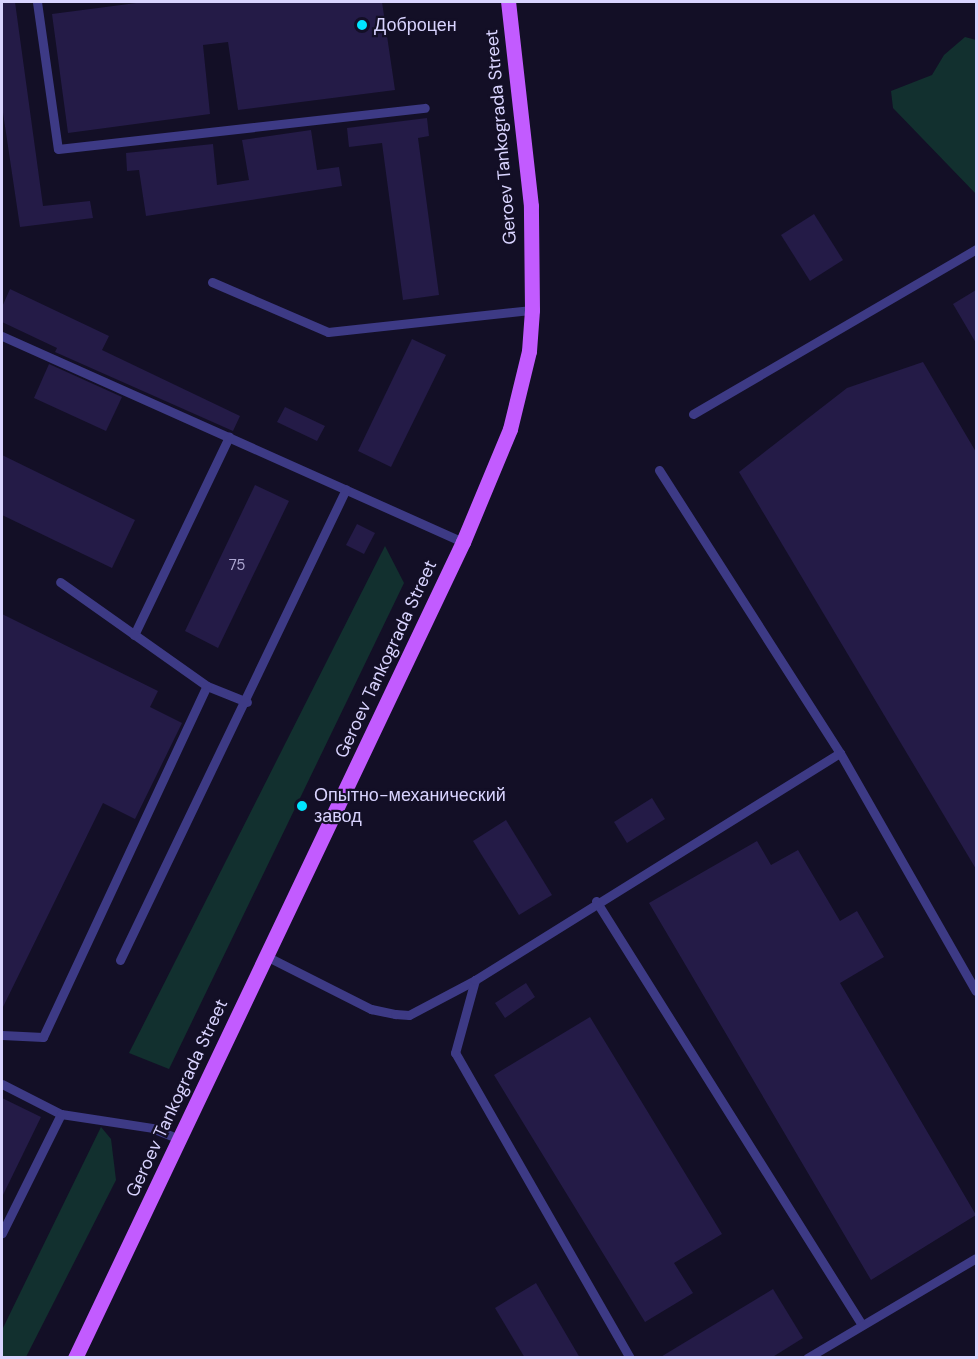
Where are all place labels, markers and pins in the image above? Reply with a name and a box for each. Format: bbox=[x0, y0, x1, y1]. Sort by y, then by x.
place label: Доброцен bbox=[374, 14, 457, 36]
marker: Доброцен bbox=[355, 18, 369, 32]
place label: Опытно-механический завод bbox=[314, 785, 506, 828]
marker: Опытно-механический завод bbox=[295, 799, 309, 813]

